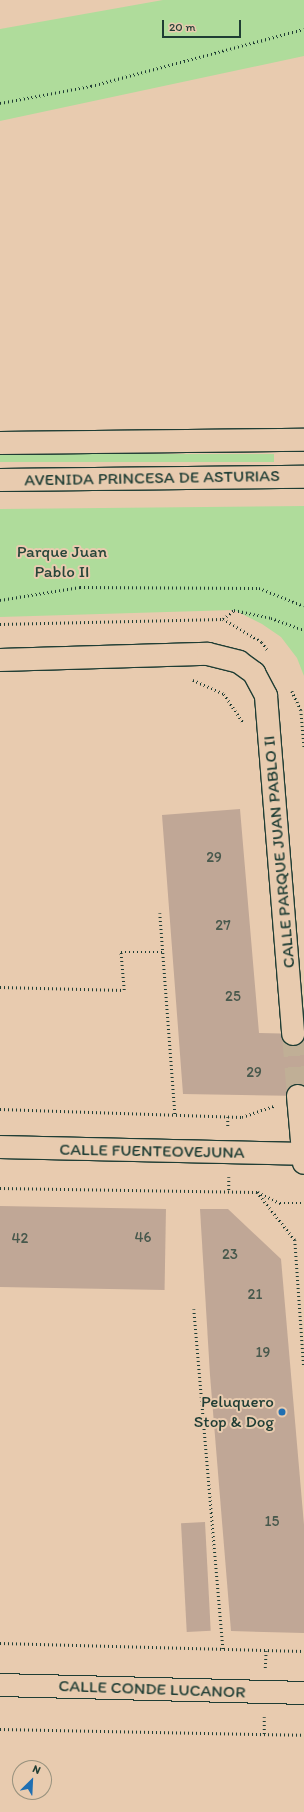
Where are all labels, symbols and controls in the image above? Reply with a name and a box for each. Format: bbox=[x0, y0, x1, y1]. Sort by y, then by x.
scale bar bbox=[164, 12, 243, 38]
text: 20 m bbox=[169, 20, 196, 34]
street label: AVENIDA PRINCESA DE ASTURIAS bbox=[22, 466, 282, 490]
park label: Parque Juan Pablo II bbox=[17, 542, 107, 582]
street label: CALLE PARQUE JUAN PABLO II bbox=[259, 736, 299, 968]
house number: 29 bbox=[206, 849, 222, 867]
house number: 27 bbox=[215, 917, 231, 935]
house number: 25 bbox=[225, 988, 241, 1006]
house number: 29 bbox=[246, 1064, 262, 1082]
street label: CALLE FUENTEOVEJUNA bbox=[59, 1139, 245, 1163]
house number: 46 bbox=[135, 1229, 151, 1247]
house number: 42 bbox=[12, 1230, 28, 1248]
house number: 23 bbox=[222, 1246, 238, 1264]
house number: 21 bbox=[248, 1286, 262, 1304]
house number: 19 bbox=[256, 1344, 270, 1362]
place label: Peluquero Stop & Dog bbox=[194, 1392, 274, 1432]
marker: Peluquero Stop & Dog bbox=[277, 1407, 287, 1417]
house number: 15 bbox=[265, 1513, 279, 1531]
street label: CALLE CONDE LUCANOR bbox=[58, 1676, 246, 1702]
north arrow bbox=[12, 1760, 52, 1800]
text: N bbox=[31, 1762, 43, 1777]

